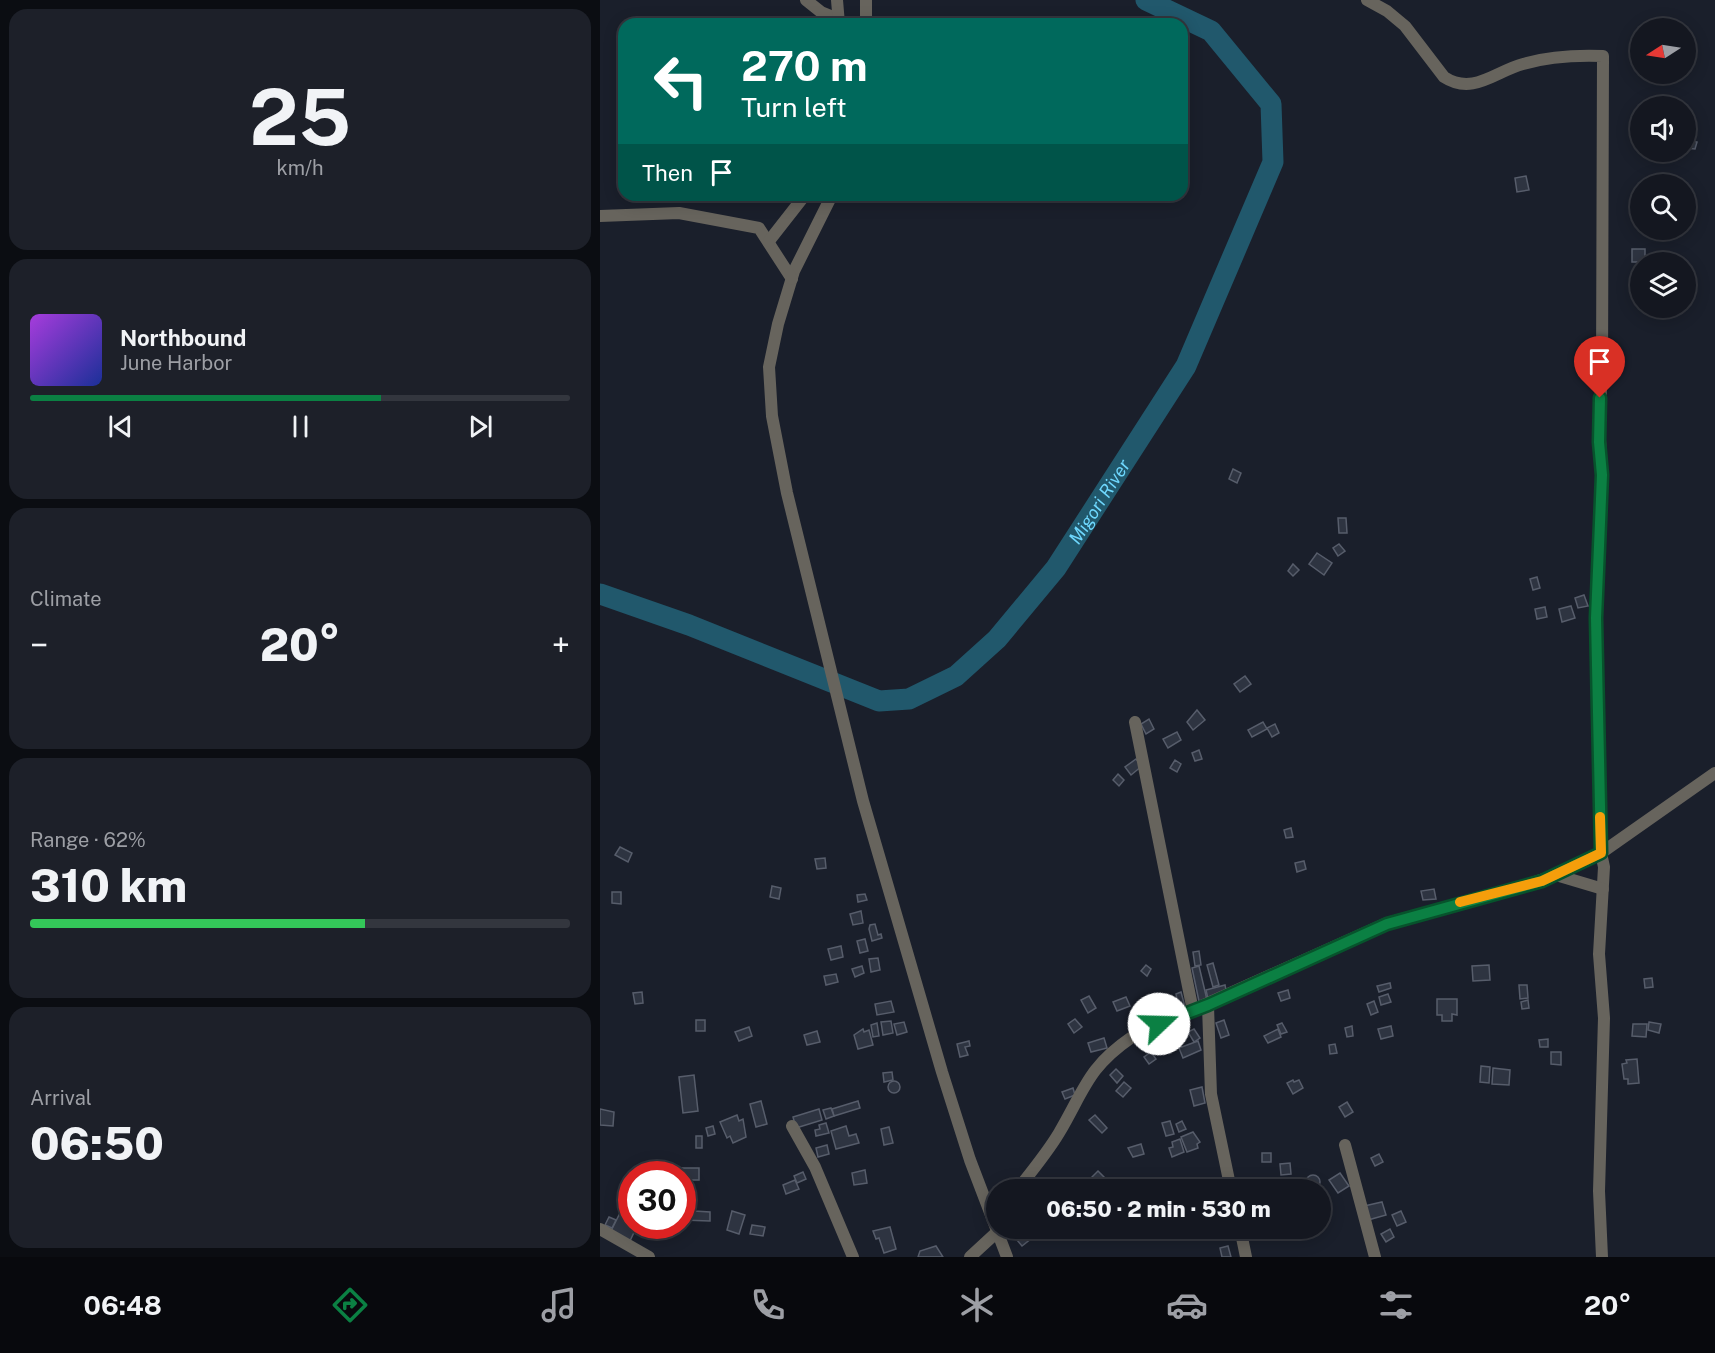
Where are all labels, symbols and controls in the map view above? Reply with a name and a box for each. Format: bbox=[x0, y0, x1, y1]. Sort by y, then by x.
north arrow bbox=[1630, 18, 1696, 84]
map controls bbox=[1630, 18, 1696, 318]
text: 270 m bbox=[741, 41, 868, 90]
icon: left bbox=[642, 42, 720, 120]
text: 25 bbox=[249, 71, 351, 163]
text: Turn left bbox=[741, 91, 847, 123]
button: sound bbox=[1630, 96, 1696, 162]
text: km/h bbox=[276, 156, 324, 180]
icon: arrive bbox=[705, 156, 738, 189]
text: Then bbox=[642, 160, 693, 186]
button: search bbox=[1630, 174, 1696, 240]
button: layers bbox=[1630, 252, 1696, 318]
text: Northbound bbox=[120, 325, 246, 351]
pin bbox=[1574, 336, 1625, 398]
icon: arrive bbox=[1583, 345, 1616, 378]
text: June Harbor bbox=[120, 351, 232, 375]
icon: previous bbox=[104, 410, 137, 443]
icon: pause bbox=[284, 410, 317, 443]
icon: next bbox=[464, 410, 497, 443]
water label: Migori River bbox=[1064, 455, 1134, 548]
text: Climate bbox=[30, 587, 102, 611]
text: 20° bbox=[260, 618, 340, 671]
text: − bbox=[30, 626, 48, 664]
text: + bbox=[552, 626, 570, 664]
text: Range · 62% bbox=[30, 828, 146, 852]
text: 310 km bbox=[30, 859, 187, 912]
position arrow bbox=[1127, 992, 1191, 1056]
text: Arrival bbox=[30, 1086, 92, 1110]
text: 06:50 bbox=[30, 1117, 164, 1170]
speed limit sign: 30 bbox=[618, 1161, 696, 1239]
text: 06:50 · 2 min · 530 m bbox=[1046, 1196, 1271, 1222]
icon: directions bbox=[329, 1284, 371, 1326]
icon: music bbox=[538, 1284, 580, 1326]
icon: phone bbox=[747, 1284, 789, 1326]
icon: climate bbox=[956, 1284, 998, 1326]
icon: car bbox=[1166, 1284, 1208, 1326]
icon: filters bbox=[1375, 1284, 1417, 1326]
text: 06:48 bbox=[84, 1289, 162, 1321]
text: 20° bbox=[1584, 1289, 1631, 1321]

